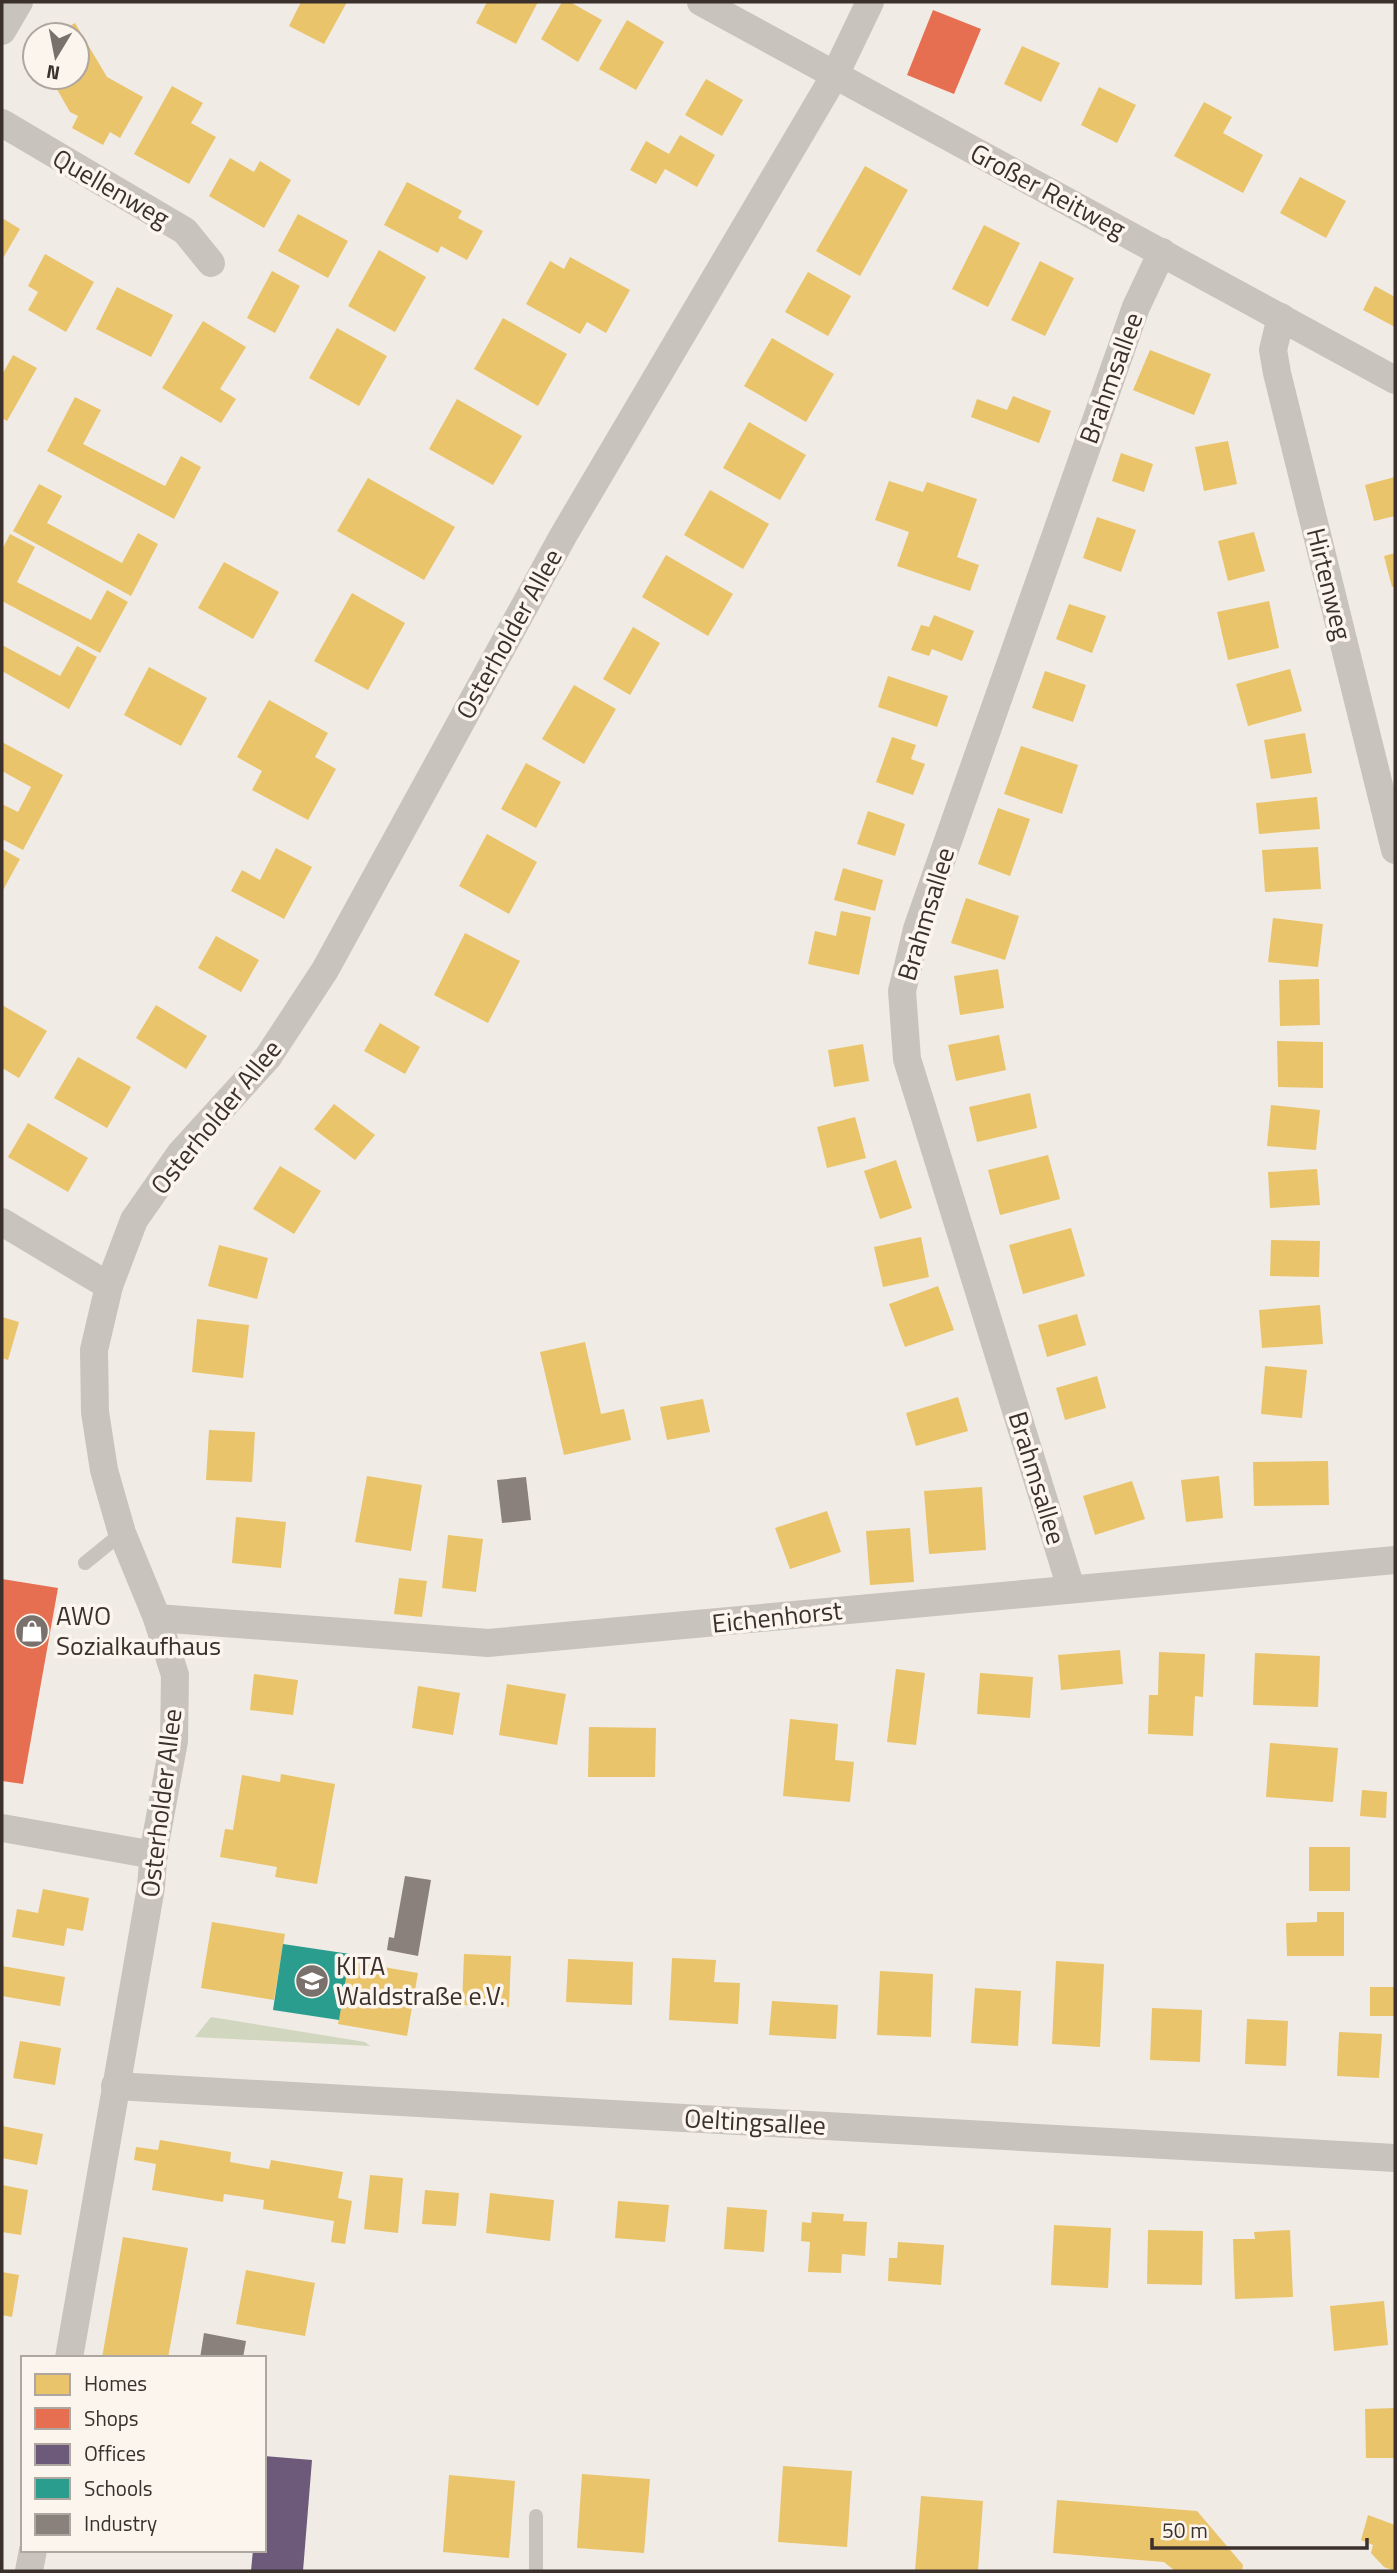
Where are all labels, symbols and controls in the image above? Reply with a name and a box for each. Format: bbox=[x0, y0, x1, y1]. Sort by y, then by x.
north arrow bbox=[21, 21, 91, 91]
text: N bbox=[44, 58, 62, 89]
street label: Großer Reitweg bbox=[964, 133, 1133, 248]
street label: Quellenweg bbox=[46, 138, 177, 237]
street label: Brahmsallee bbox=[1069, 307, 1152, 449]
street label: Hirtenweg bbox=[1297, 524, 1362, 644]
street label: Osterholder Allee bbox=[446, 541, 572, 726]
street label: Brahmsallee bbox=[887, 843, 964, 985]
street label: Osterholder Allee bbox=[141, 1031, 290, 1203]
street label: Brahmsallee bbox=[999, 1407, 1076, 1549]
street label: Eichenhorst bbox=[710, 1590, 844, 1643]
place label: AWO Sozialkaufhaus bbox=[56, 1596, 221, 1665]
shop icon: AWO Sozialkaufhaus bbox=[13, 1612, 51, 1650]
street label: Osterholder Allee bbox=[130, 1706, 191, 1899]
place label: KITA Waldstraße e.V. bbox=[336, 1946, 505, 2015]
school or university icon: KITA Waldstraße e.V. bbox=[293, 1962, 331, 2000]
street label: Oeltingsallee bbox=[683, 2098, 827, 2145]
legend bbox=[21, 2356, 266, 2552]
text: Homes bbox=[84, 2367, 147, 2399]
text: Shops bbox=[84, 2402, 139, 2434]
text: Offices bbox=[84, 2437, 146, 2469]
text: Schools bbox=[84, 2472, 153, 2504]
scale bar bbox=[1152, 2506, 1367, 2550]
text: Industry bbox=[84, 2507, 157, 2539]
text: 50 m bbox=[1162, 2514, 1208, 2546]

